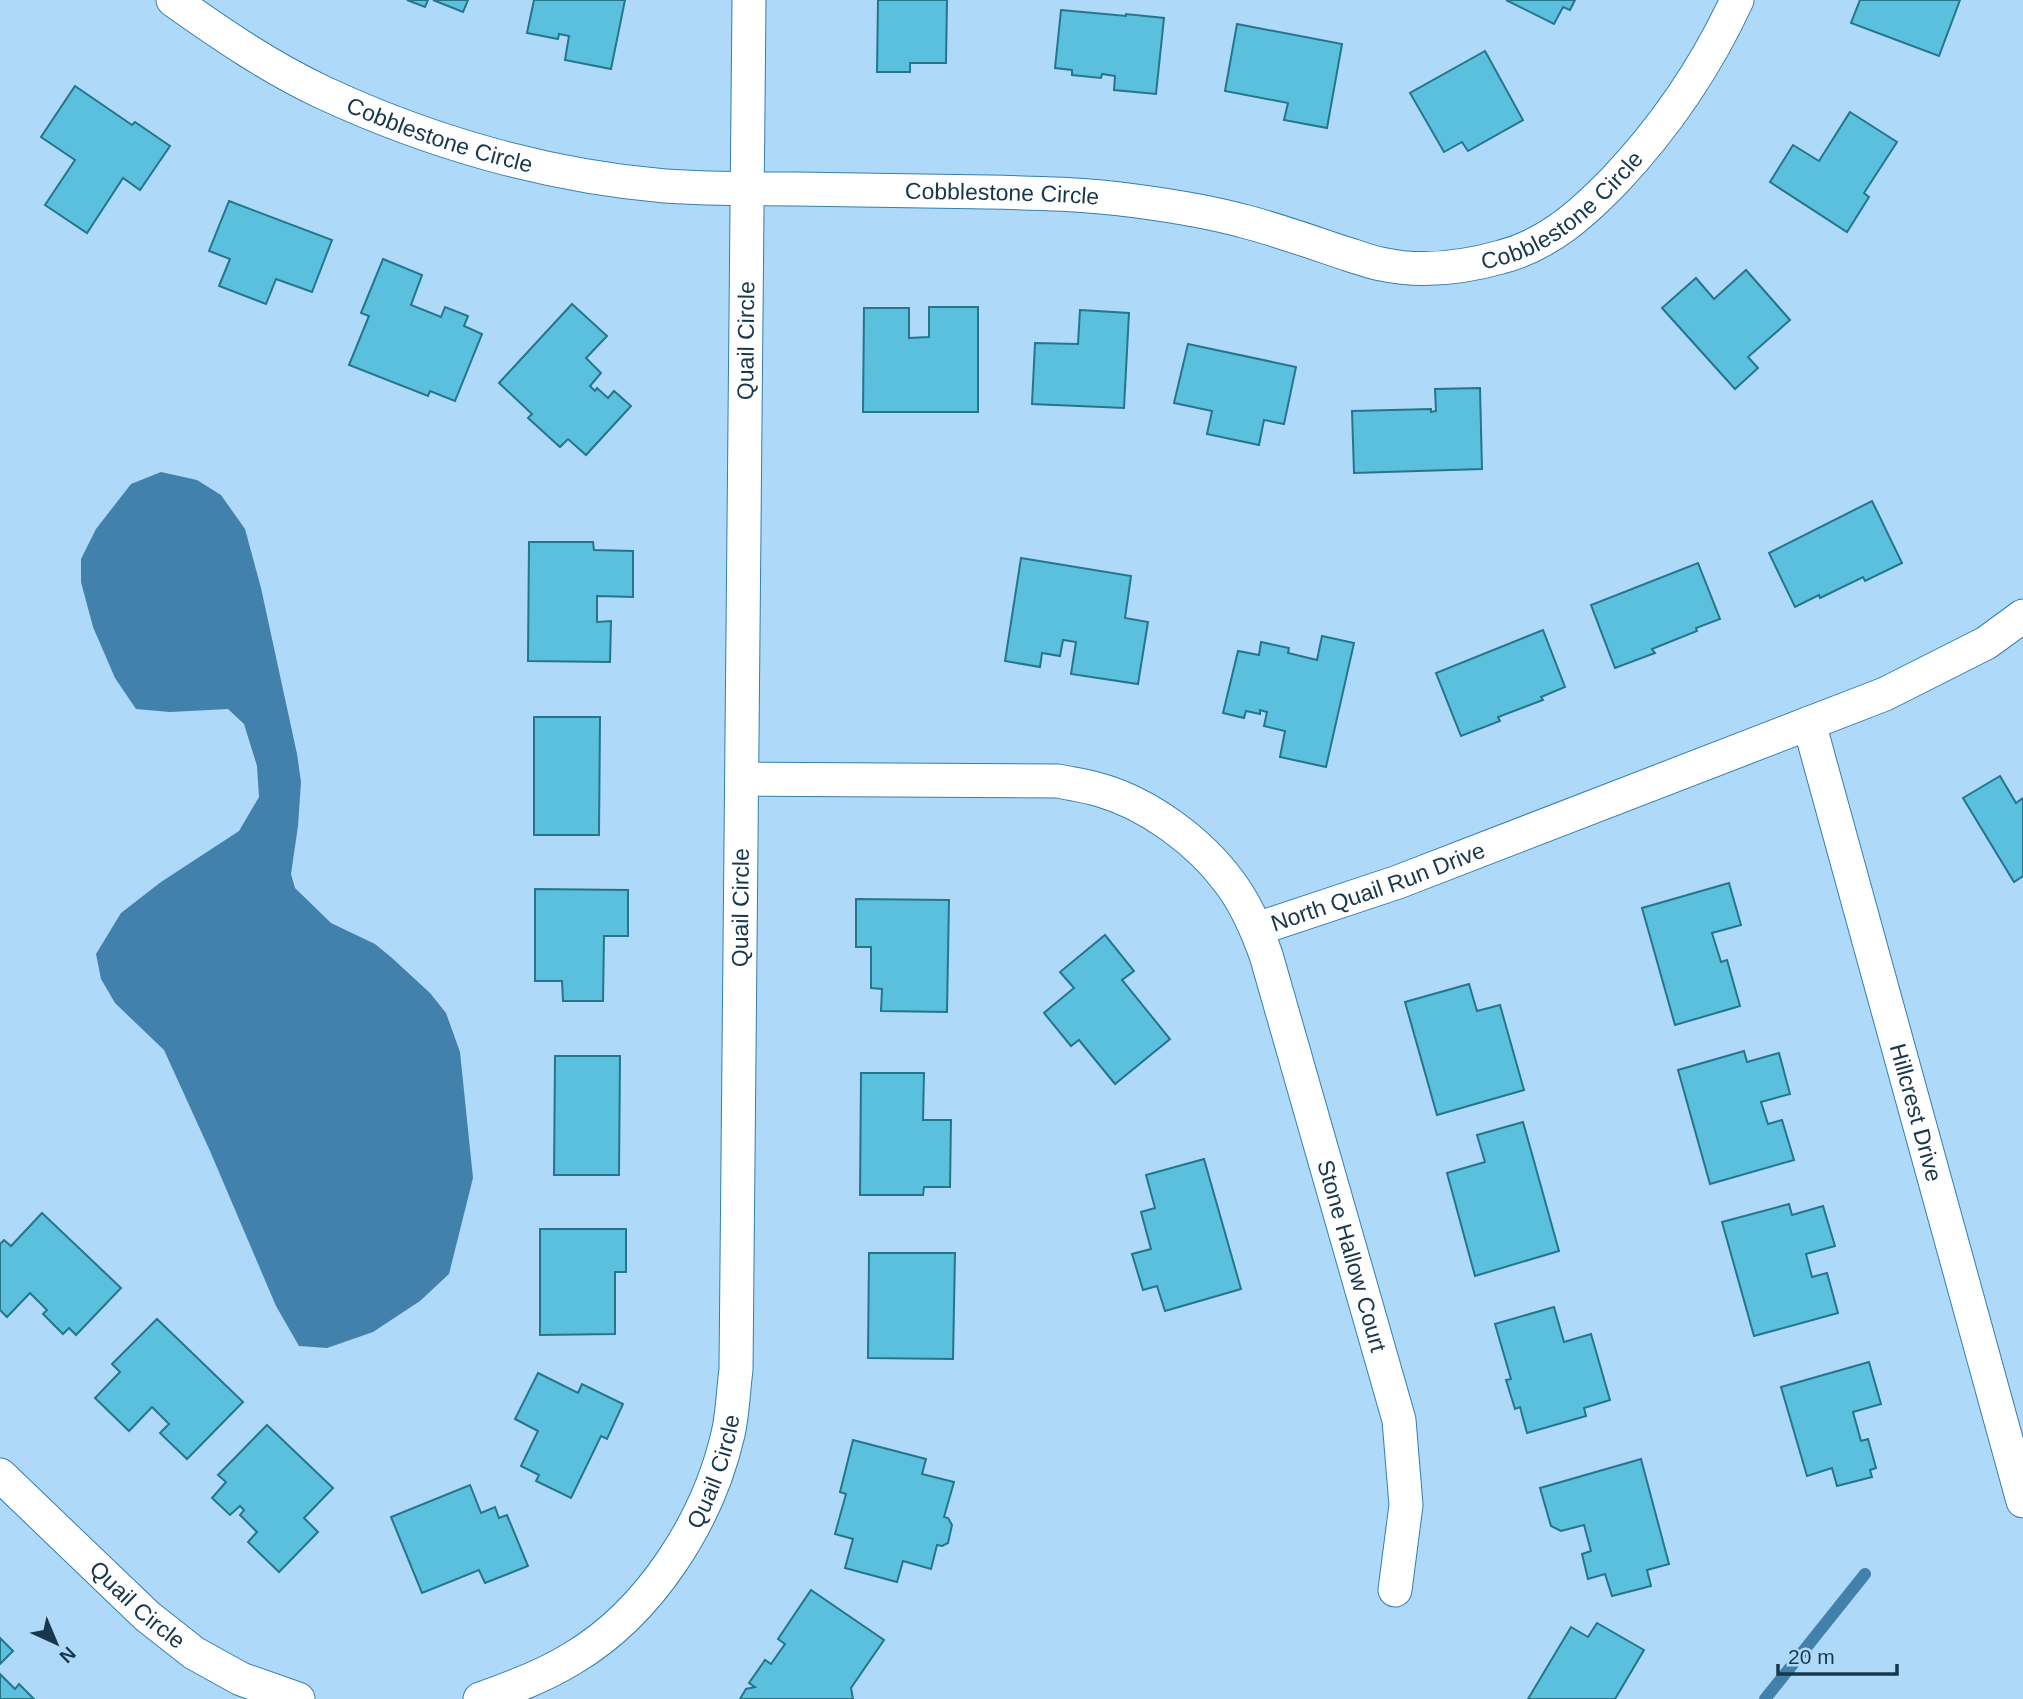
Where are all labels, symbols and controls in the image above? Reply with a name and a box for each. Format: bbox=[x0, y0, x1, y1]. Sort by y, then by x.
street label: Cobblestone Circle bbox=[343, 92, 535, 178]
street label: Cobblestone Circle bbox=[1478, 146, 1648, 275]
street label: Cobblestone Circle bbox=[905, 178, 1100, 210]
street label: Quail Circle bbox=[732, 281, 759, 400]
street label: North Quail Run Drive bbox=[1268, 837, 1488, 936]
street label: Quail Circle bbox=[727, 848, 754, 967]
street label: Hillcrest Drive bbox=[1885, 1041, 1948, 1184]
street label: Stone Hallow Court bbox=[1312, 1157, 1392, 1355]
street label: Quail Circle bbox=[681, 1413, 744, 1533]
street label: Quail Circle bbox=[84, 1555, 190, 1654]
north arrow bbox=[21, 1608, 91, 1678]
scale bar bbox=[1778, 1632, 1897, 1676]
text: N bbox=[55, 1643, 80, 1667]
text: 20 m bbox=[1788, 1645, 1835, 1668]

